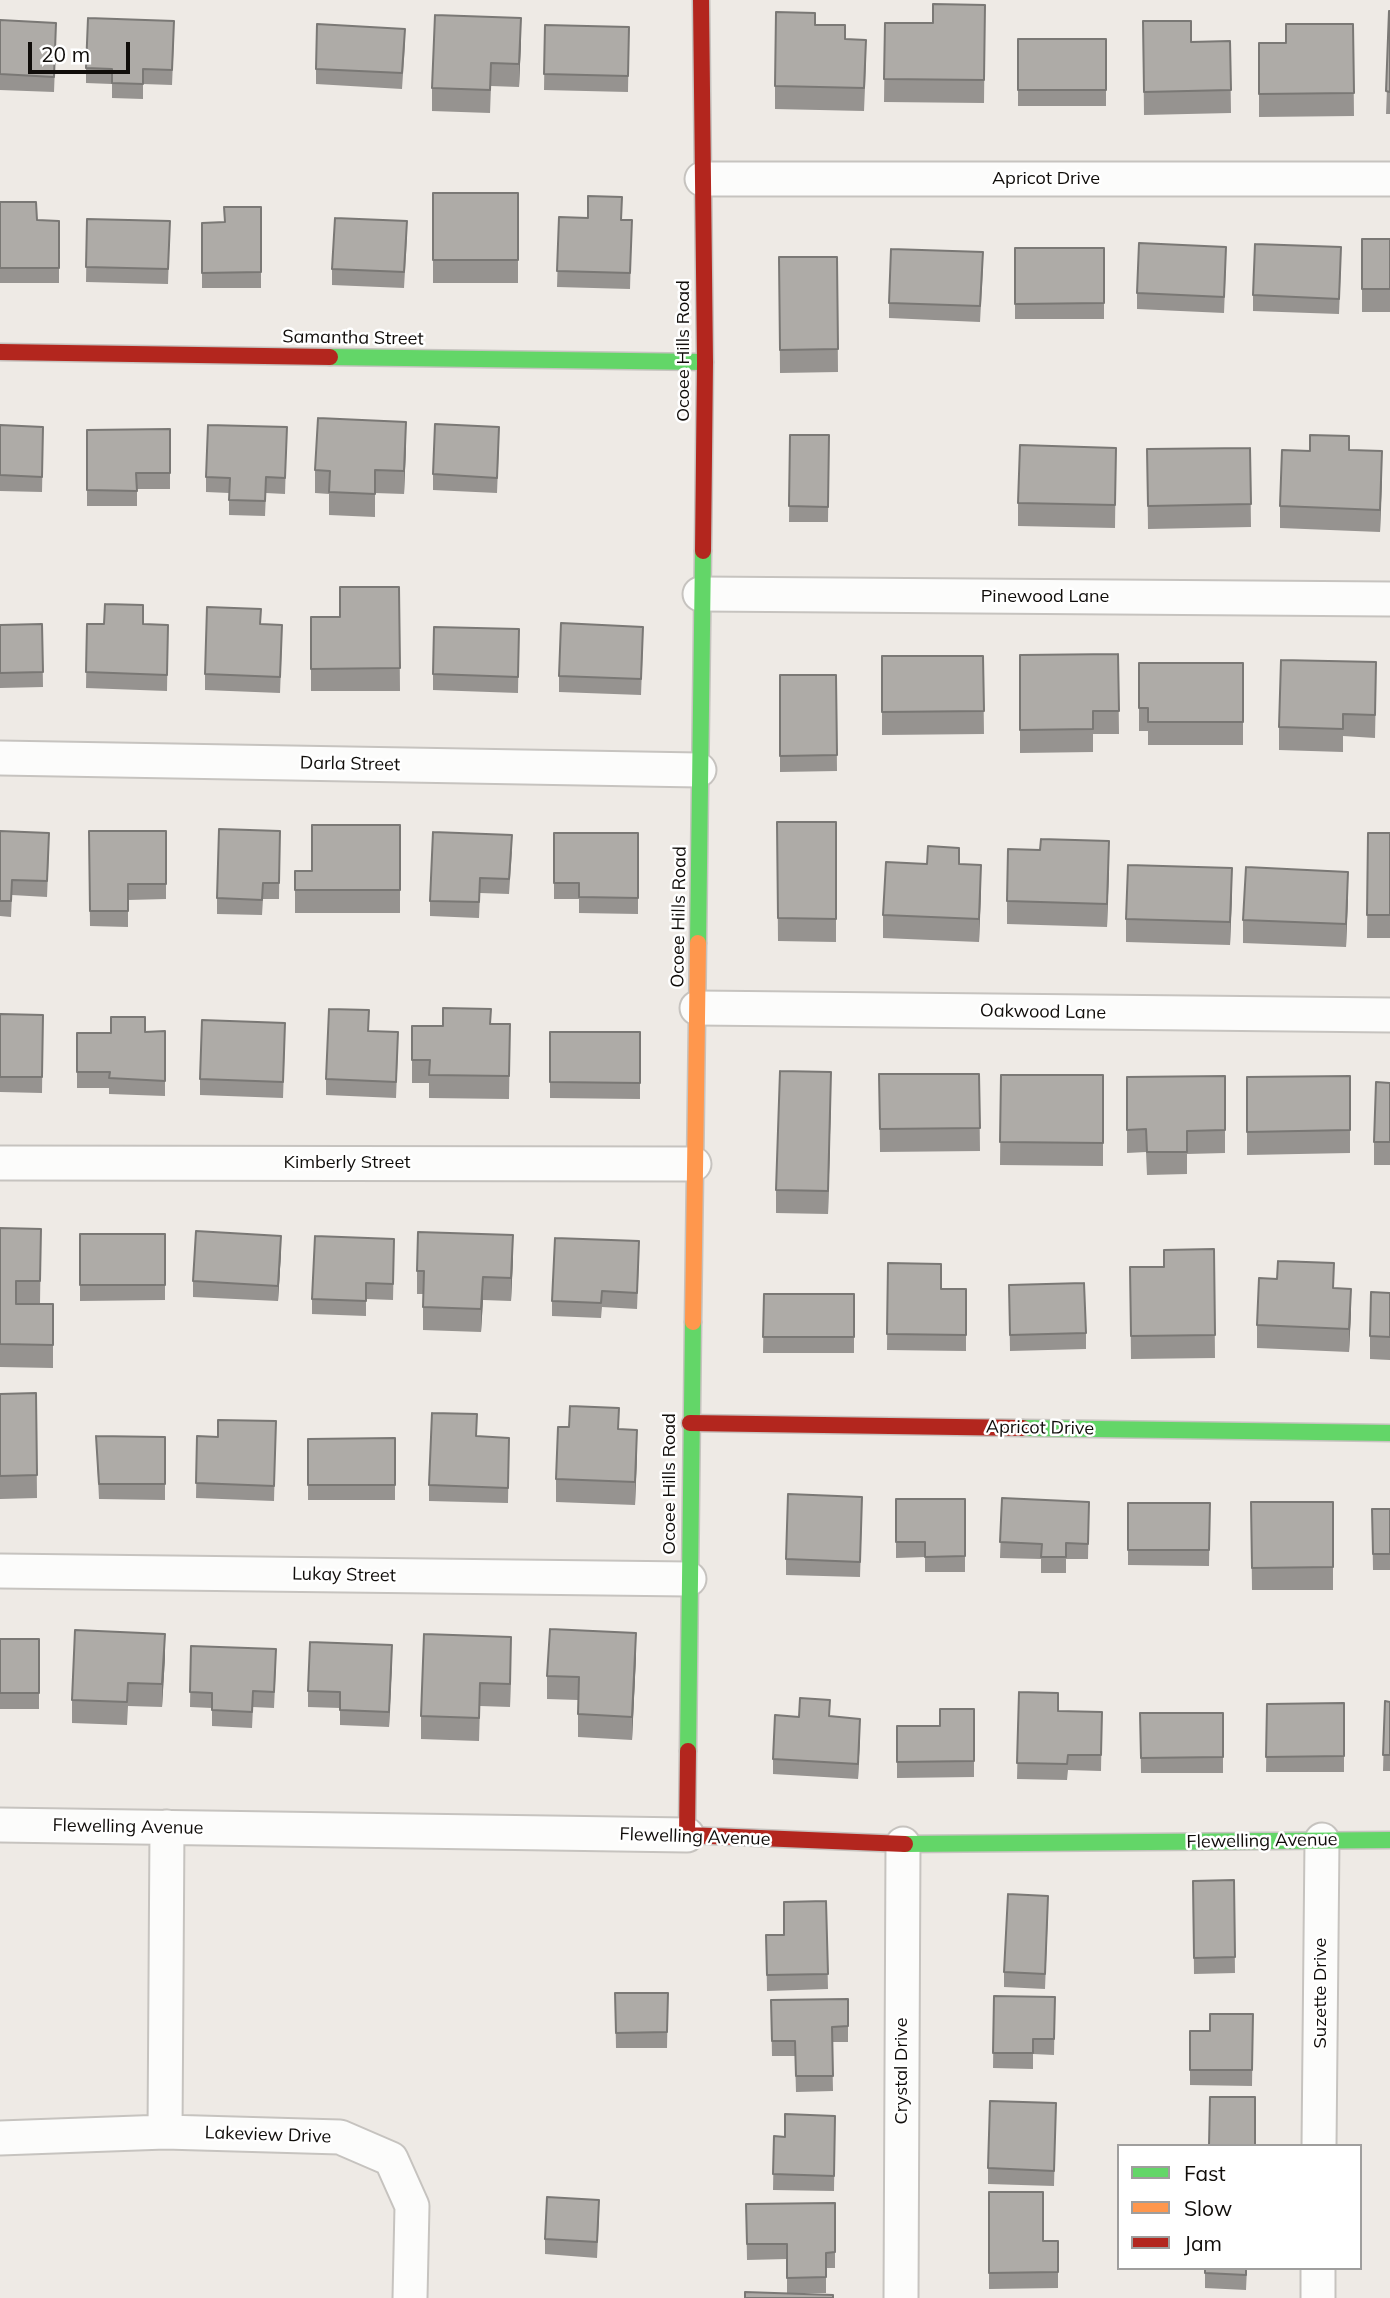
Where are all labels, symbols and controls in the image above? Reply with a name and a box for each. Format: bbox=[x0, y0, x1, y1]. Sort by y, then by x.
scale bar bbox=[32, 28, 133, 72]
text: 20 m bbox=[41, 41, 90, 67]
street label: Apricot Drive bbox=[992, 168, 1100, 190]
street label: Ocoee Hills Road bbox=[673, 280, 695, 422]
street label: Samantha Street bbox=[282, 326, 424, 350]
street label: Pinewood Lane bbox=[981, 586, 1109, 608]
street label: Darla Street bbox=[300, 752, 400, 776]
street label: Ocoee Hills Road bbox=[667, 846, 691, 988]
street label: Oakwood Lane bbox=[980, 1000, 1106, 1024]
street label: Kimberly Street bbox=[284, 1152, 410, 1174]
street label: Ocoee Hills Road bbox=[659, 1413, 681, 1555]
street label: Apricot Drive bbox=[986, 1416, 1094, 1440]
street label: Lukay Street bbox=[292, 1563, 396, 1587]
street label: Flewelling Avenue bbox=[52, 1815, 204, 1839]
street label: Flewelling Avenue bbox=[619, 1824, 771, 1850]
street label: Flewelling Avenue bbox=[1186, 1829, 1338, 1853]
street label: Suzette Drive bbox=[1310, 1938, 1332, 2048]
street label: Crystal Drive bbox=[891, 2017, 913, 2125]
street label: Lakeview Drive bbox=[204, 2122, 332, 2148]
legend bbox=[1117, 2144, 1362, 2270]
text: Fast bbox=[1184, 2160, 1226, 2186]
text: Slow bbox=[1184, 2195, 1232, 2221]
text: Jam bbox=[1184, 2230, 1222, 2256]

